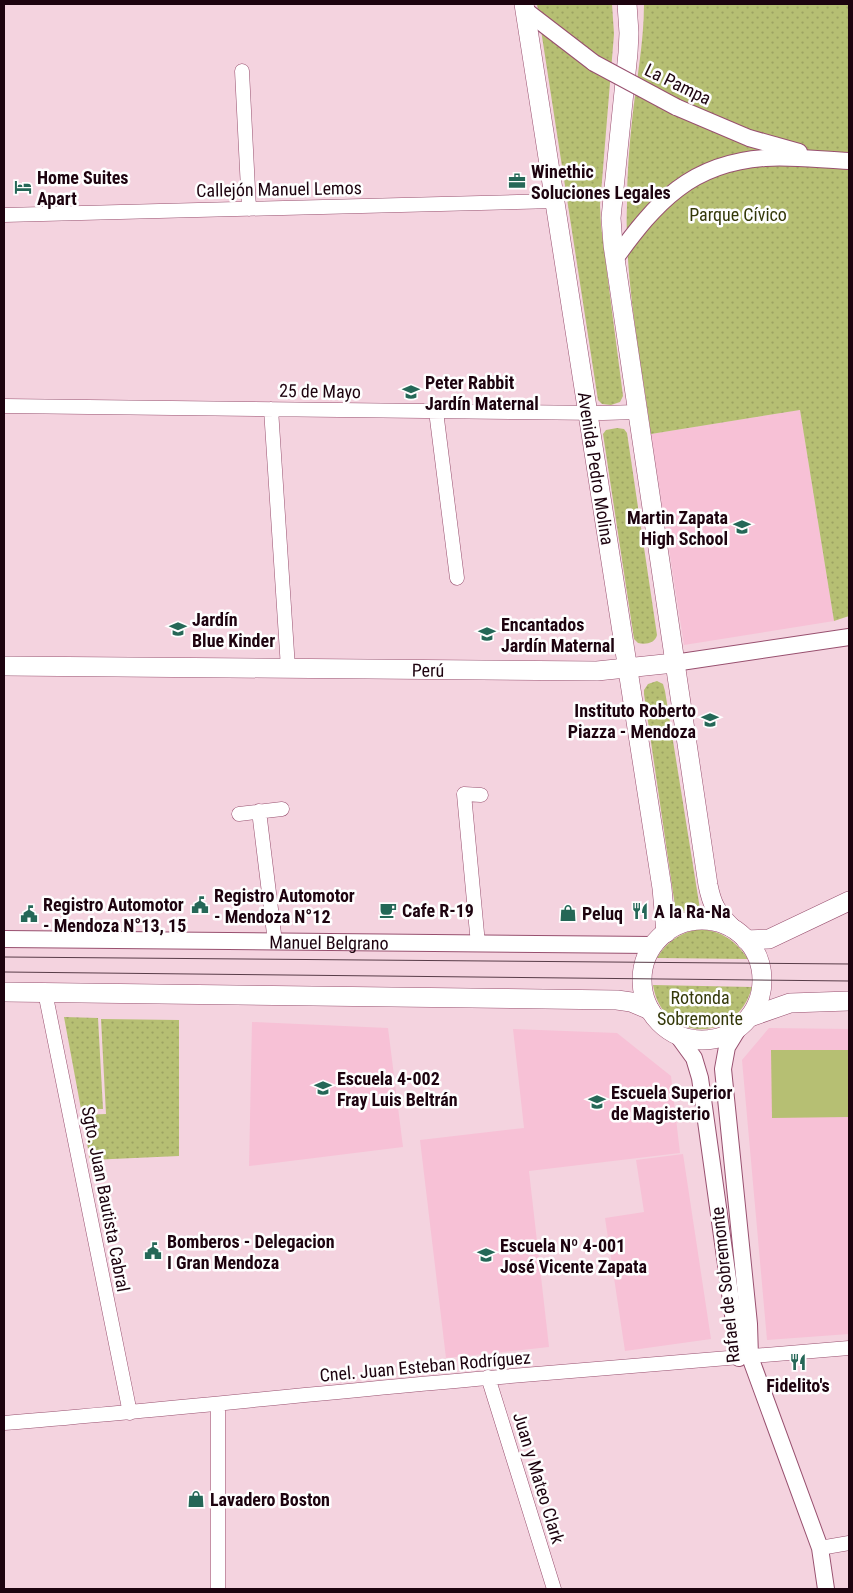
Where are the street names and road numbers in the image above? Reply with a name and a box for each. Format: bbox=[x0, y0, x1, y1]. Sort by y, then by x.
street label: La Pampa bbox=[642, 59, 714, 109]
street label: Callejón Manuel Lemos bbox=[196, 177, 362, 201]
street label: 25 de Mayo bbox=[279, 380, 361, 402]
street label: Avenida Pedro Molina bbox=[574, 390, 619, 546]
street label: Perú bbox=[412, 659, 444, 680]
street label: Manuel Belgrano bbox=[269, 931, 389, 953]
street label: Sgto. Juan Bautista Cabral bbox=[78, 1104, 134, 1294]
street label: Rafael de Sobremonte bbox=[706, 1206, 744, 1364]
street label: Cnel. Juan Esteban Rodríguez bbox=[319, 1346, 531, 1386]
street label: Juan y Mateo Clark bbox=[509, 1410, 569, 1546]

